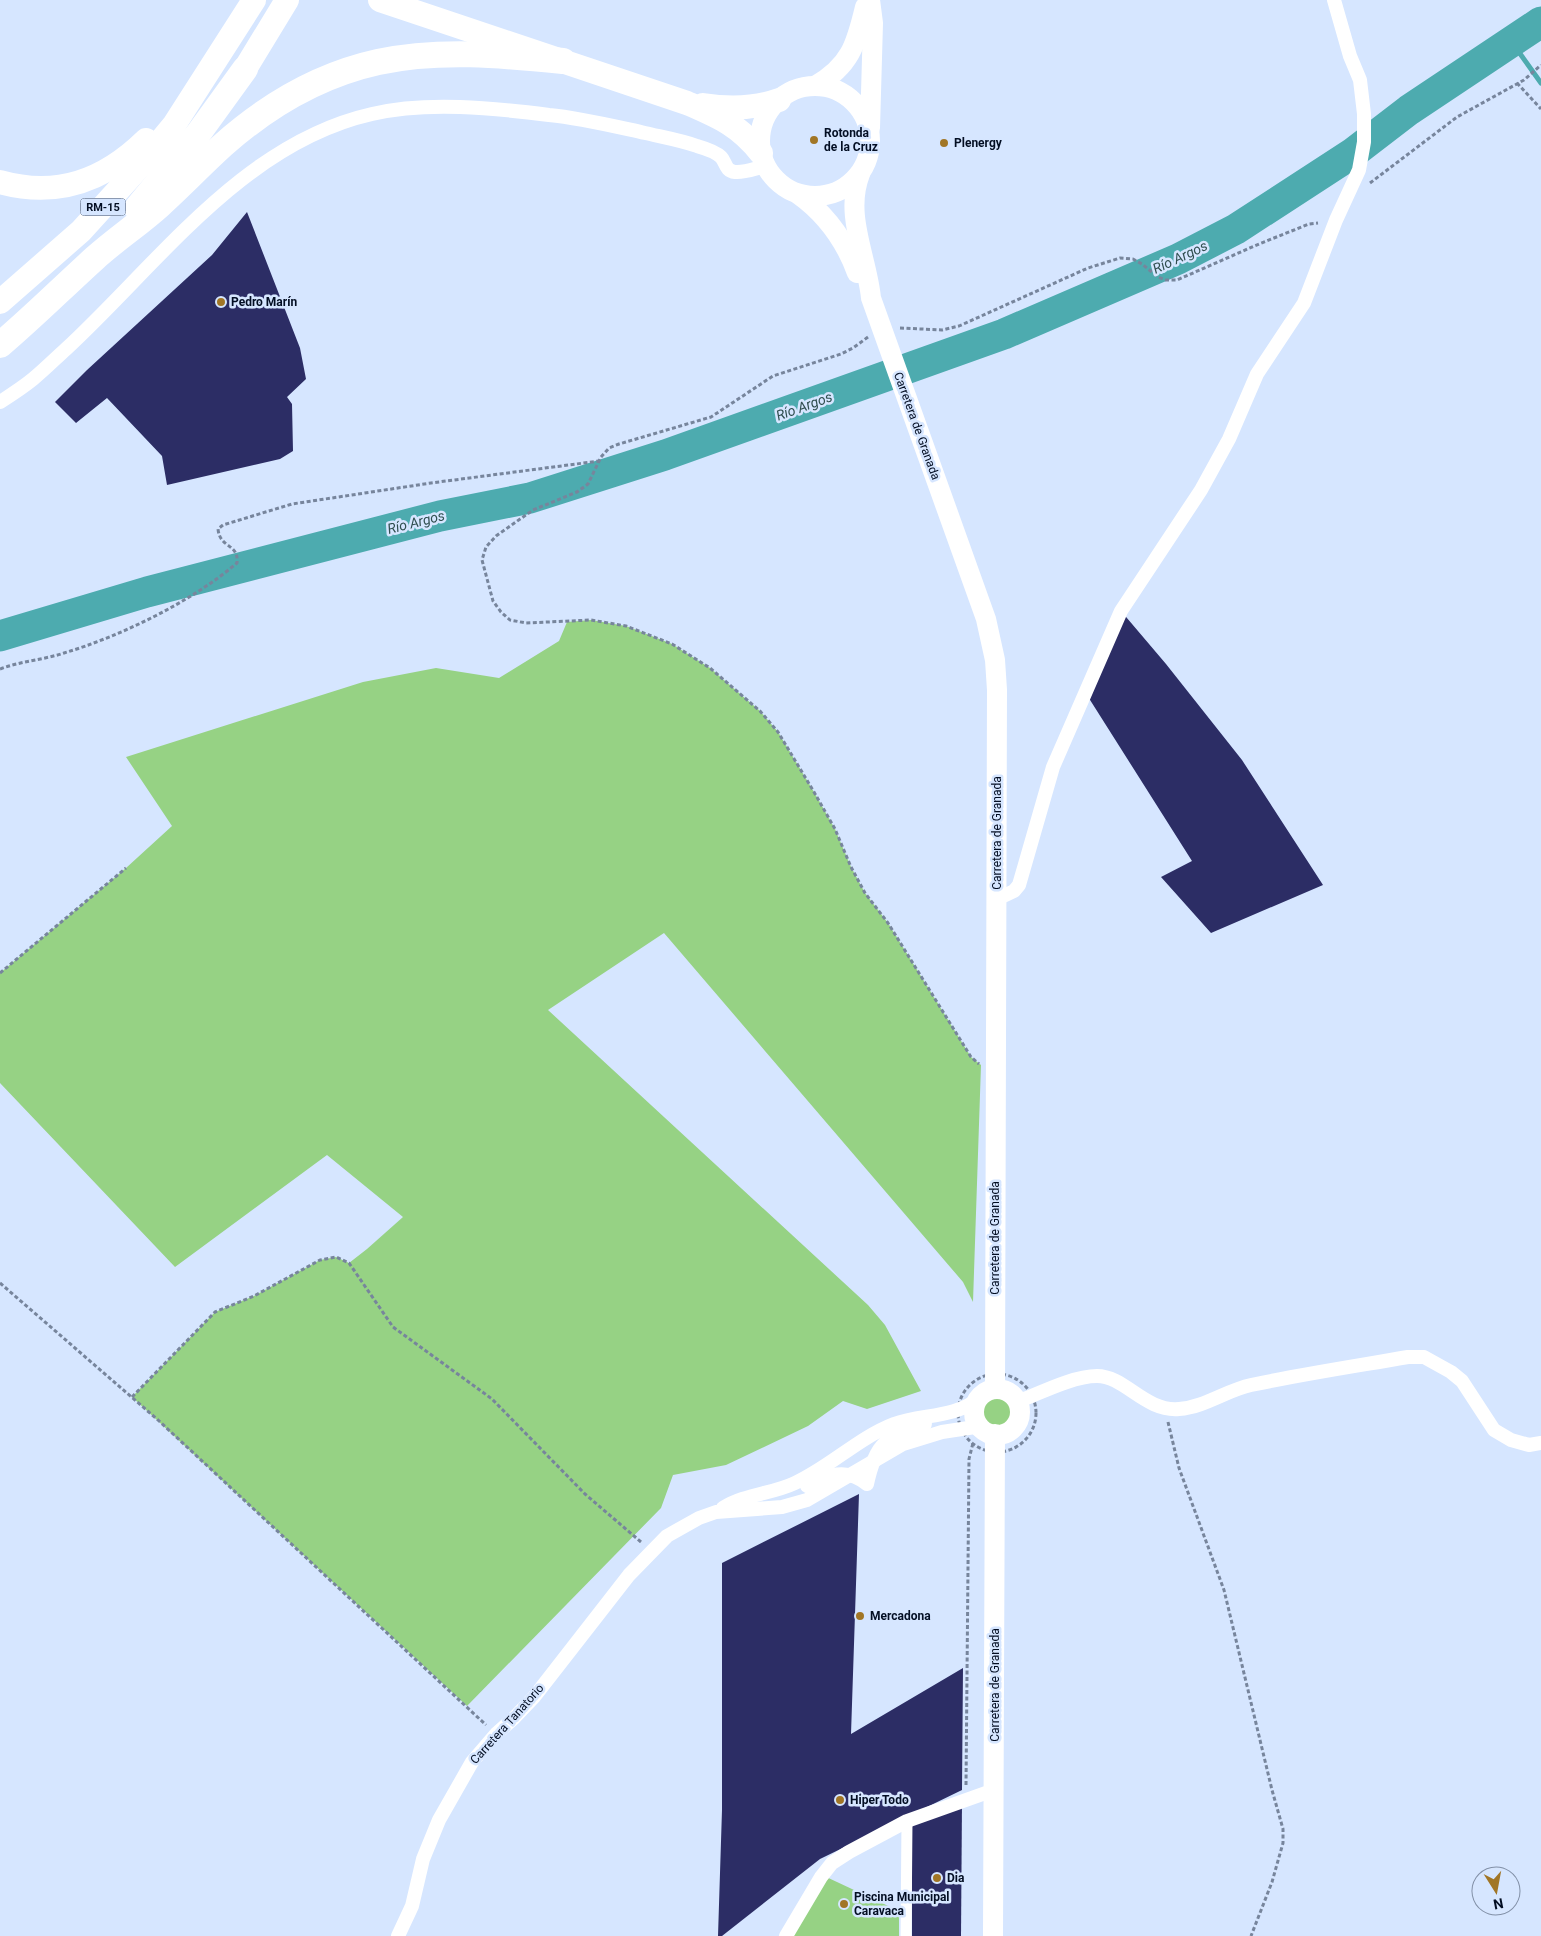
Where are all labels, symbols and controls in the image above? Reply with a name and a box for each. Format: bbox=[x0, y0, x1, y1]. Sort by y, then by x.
place label: Rotonda de la Cruz bbox=[824, 126, 878, 154]
marker: Rotonda de la Cruz bbox=[808, 134, 820, 146]
place label: Plenergy bbox=[954, 136, 1003, 150]
marker: Plenergy bbox=[938, 137, 950, 149]
road number: RM-15 bbox=[80, 198, 126, 216]
water label: Río Argos bbox=[1150, 237, 1210, 277]
place label: Pedro Marín bbox=[231, 295, 297, 309]
marker: Pedro Marín bbox=[215, 296, 227, 308]
street label: Carretera de Granada bbox=[891, 370, 943, 482]
water label: Río Argos bbox=[774, 388, 834, 424]
water label: Río Argos bbox=[386, 507, 446, 537]
street label: Carretera de Granada bbox=[990, 776, 1004, 890]
street label: Carretera de Granada bbox=[988, 1181, 1002, 1295]
place label: Mercadona bbox=[870, 1609, 931, 1623]
marker: Mercadona bbox=[854, 1610, 866, 1622]
street label: Carretera de Granada bbox=[988, 1628, 1002, 1742]
street label: Carretera Tanatorio bbox=[467, 1681, 547, 1767]
place label: Hiper Todo bbox=[850, 1793, 909, 1807]
marker: Hiper Todo bbox=[834, 1794, 846, 1806]
north arrow bbox=[1471, 1866, 1521, 1916]
place label: Dia bbox=[947, 1871, 965, 1885]
marker: Dia bbox=[931, 1872, 943, 1884]
place label: Piscina Municipal Caravaca bbox=[854, 1890, 950, 1918]
text: N bbox=[1492, 1895, 1505, 1913]
marker: Piscina Municipal Caravaca bbox=[838, 1898, 850, 1910]

